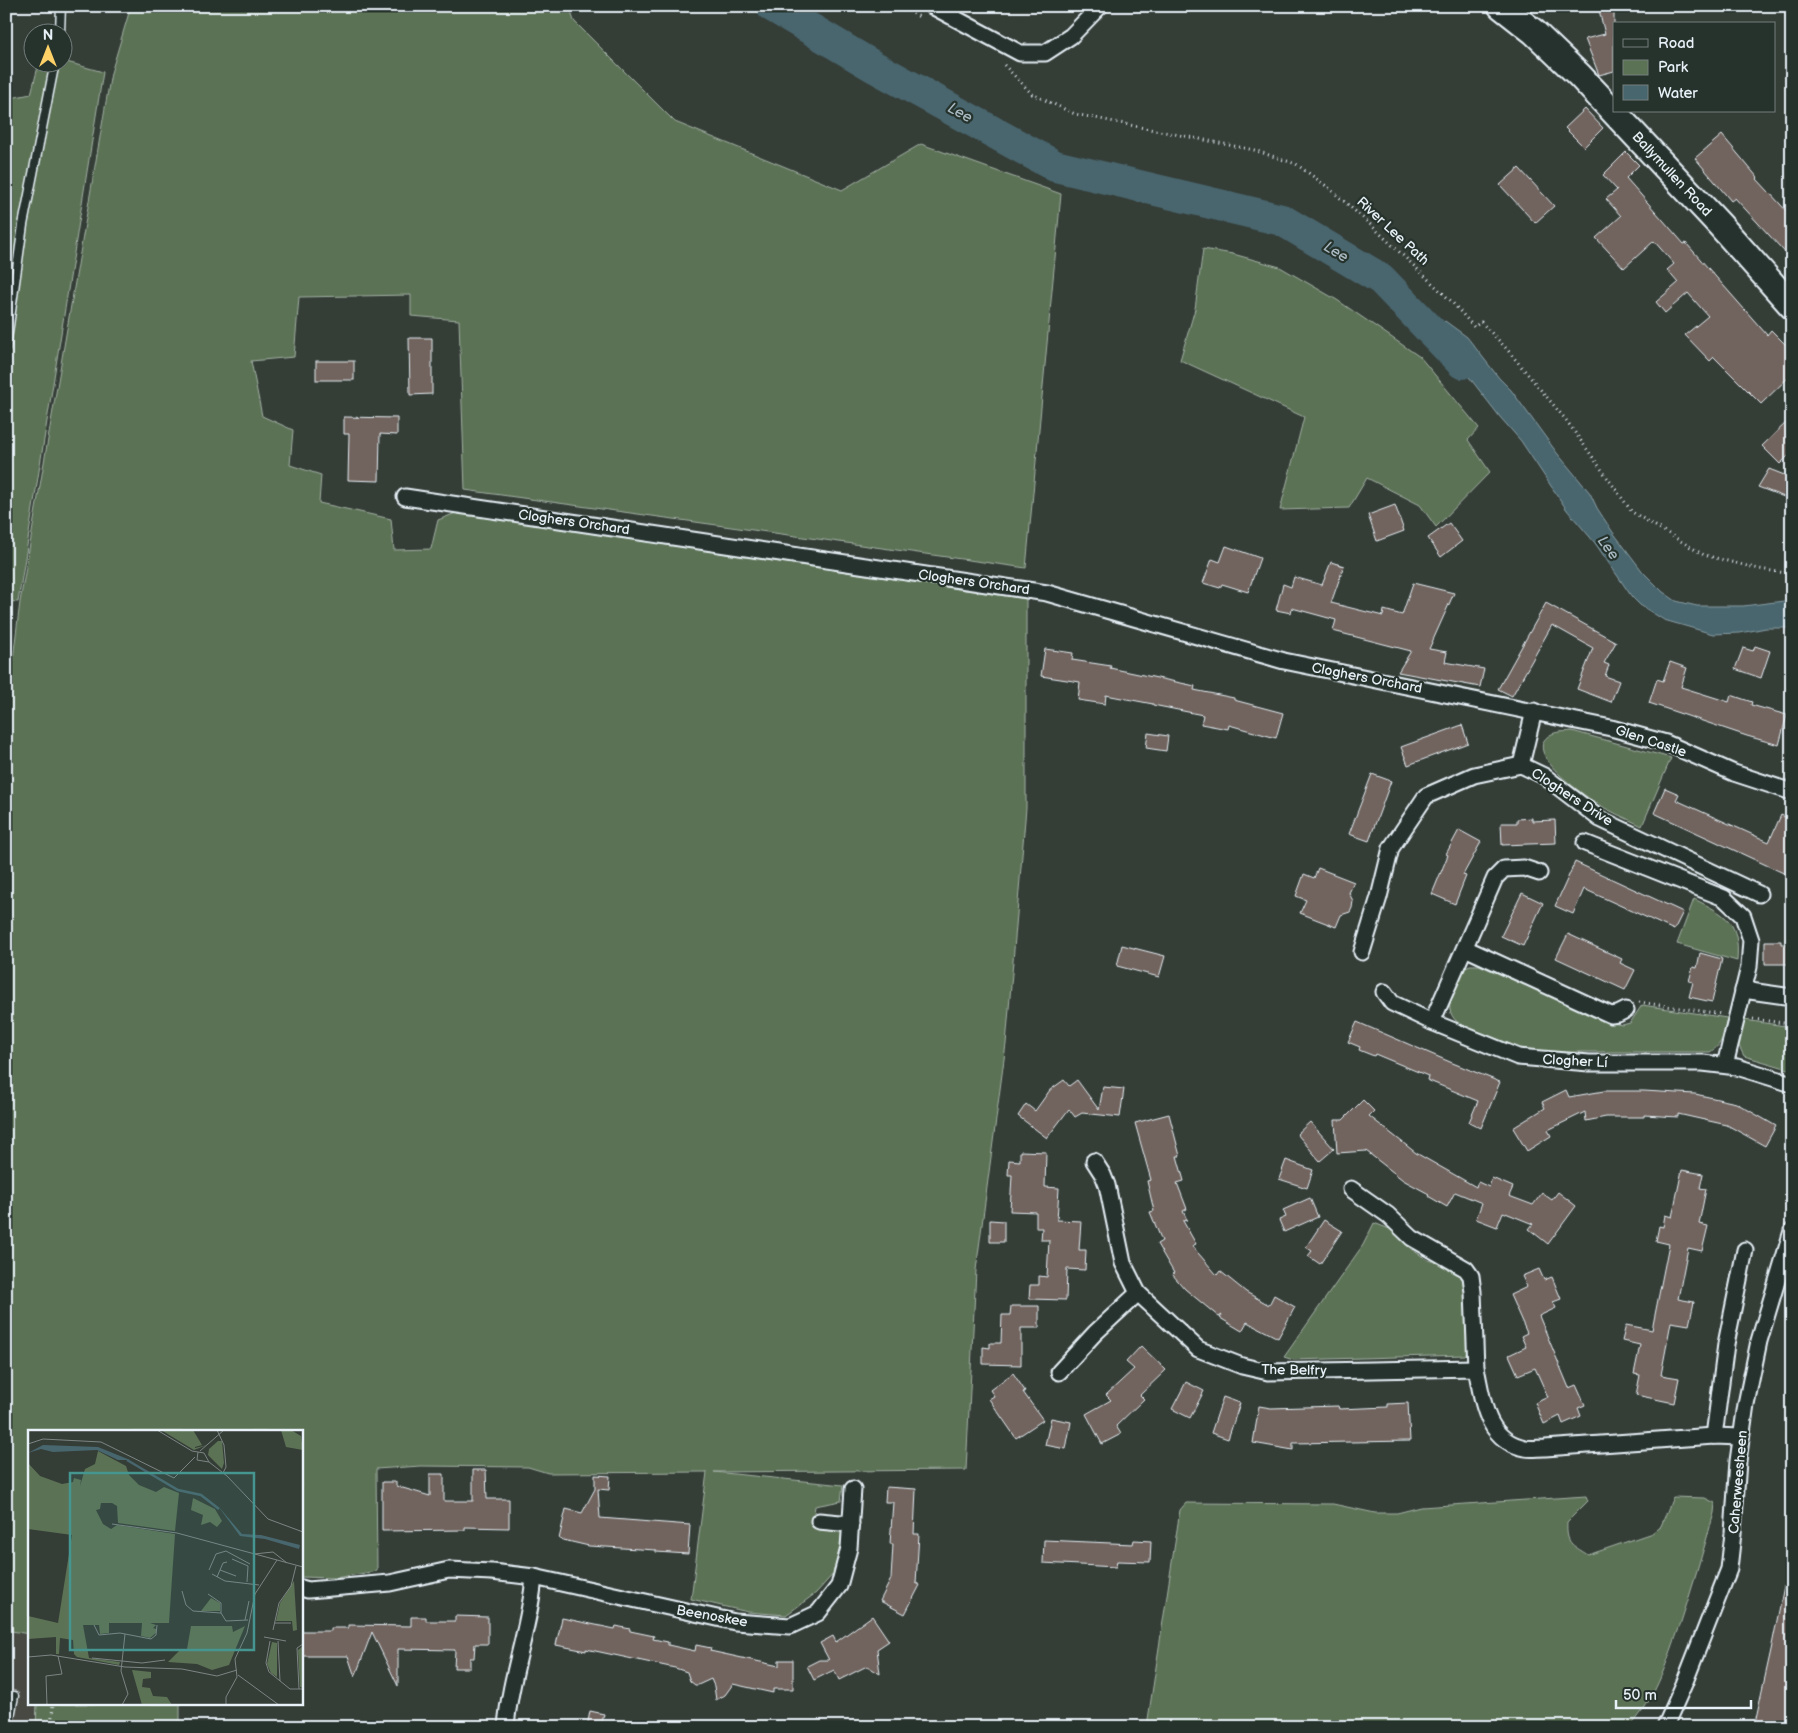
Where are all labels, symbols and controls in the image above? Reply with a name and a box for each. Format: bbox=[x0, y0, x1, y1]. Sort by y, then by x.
north arrow bbox=[22, 22, 72, 72]
legend bbox=[1613, 22, 1776, 112]
text: N bbox=[43, 27, 53, 44]
text: Road bbox=[1658, 34, 1694, 53]
text: Park bbox=[1658, 58, 1689, 77]
text: Water bbox=[1658, 84, 1698, 103]
water label: Lee bbox=[944, 99, 976, 128]
street label: Ballymullen Road bbox=[1628, 128, 1716, 220]
street label: River Lee Path bbox=[1353, 193, 1433, 269]
water label: Lee bbox=[1320, 237, 1352, 267]
street label: Cloghers Orchard bbox=[517, 506, 631, 538]
water label: Lee bbox=[1593, 532, 1623, 564]
street label: Cloghers Orchard bbox=[917, 566, 1031, 598]
street label: Cloghers Orchard bbox=[1310, 659, 1424, 697]
street label: Glen Castle bbox=[1613, 721, 1689, 761]
street label: Cloghers Drive bbox=[1528, 764, 1616, 830]
street label: Clogher Lí bbox=[1542, 1051, 1609, 1071]
street label: The Belfry bbox=[1261, 1361, 1327, 1379]
street label: Caherweesheen bbox=[1725, 1429, 1751, 1535]
inset map bbox=[28, 1430, 302, 1706]
street label: Beenoskee bbox=[675, 1601, 749, 1631]
scale bar bbox=[1616, 1678, 1750, 1710]
text: 50 m bbox=[1623, 1686, 1657, 1705]

